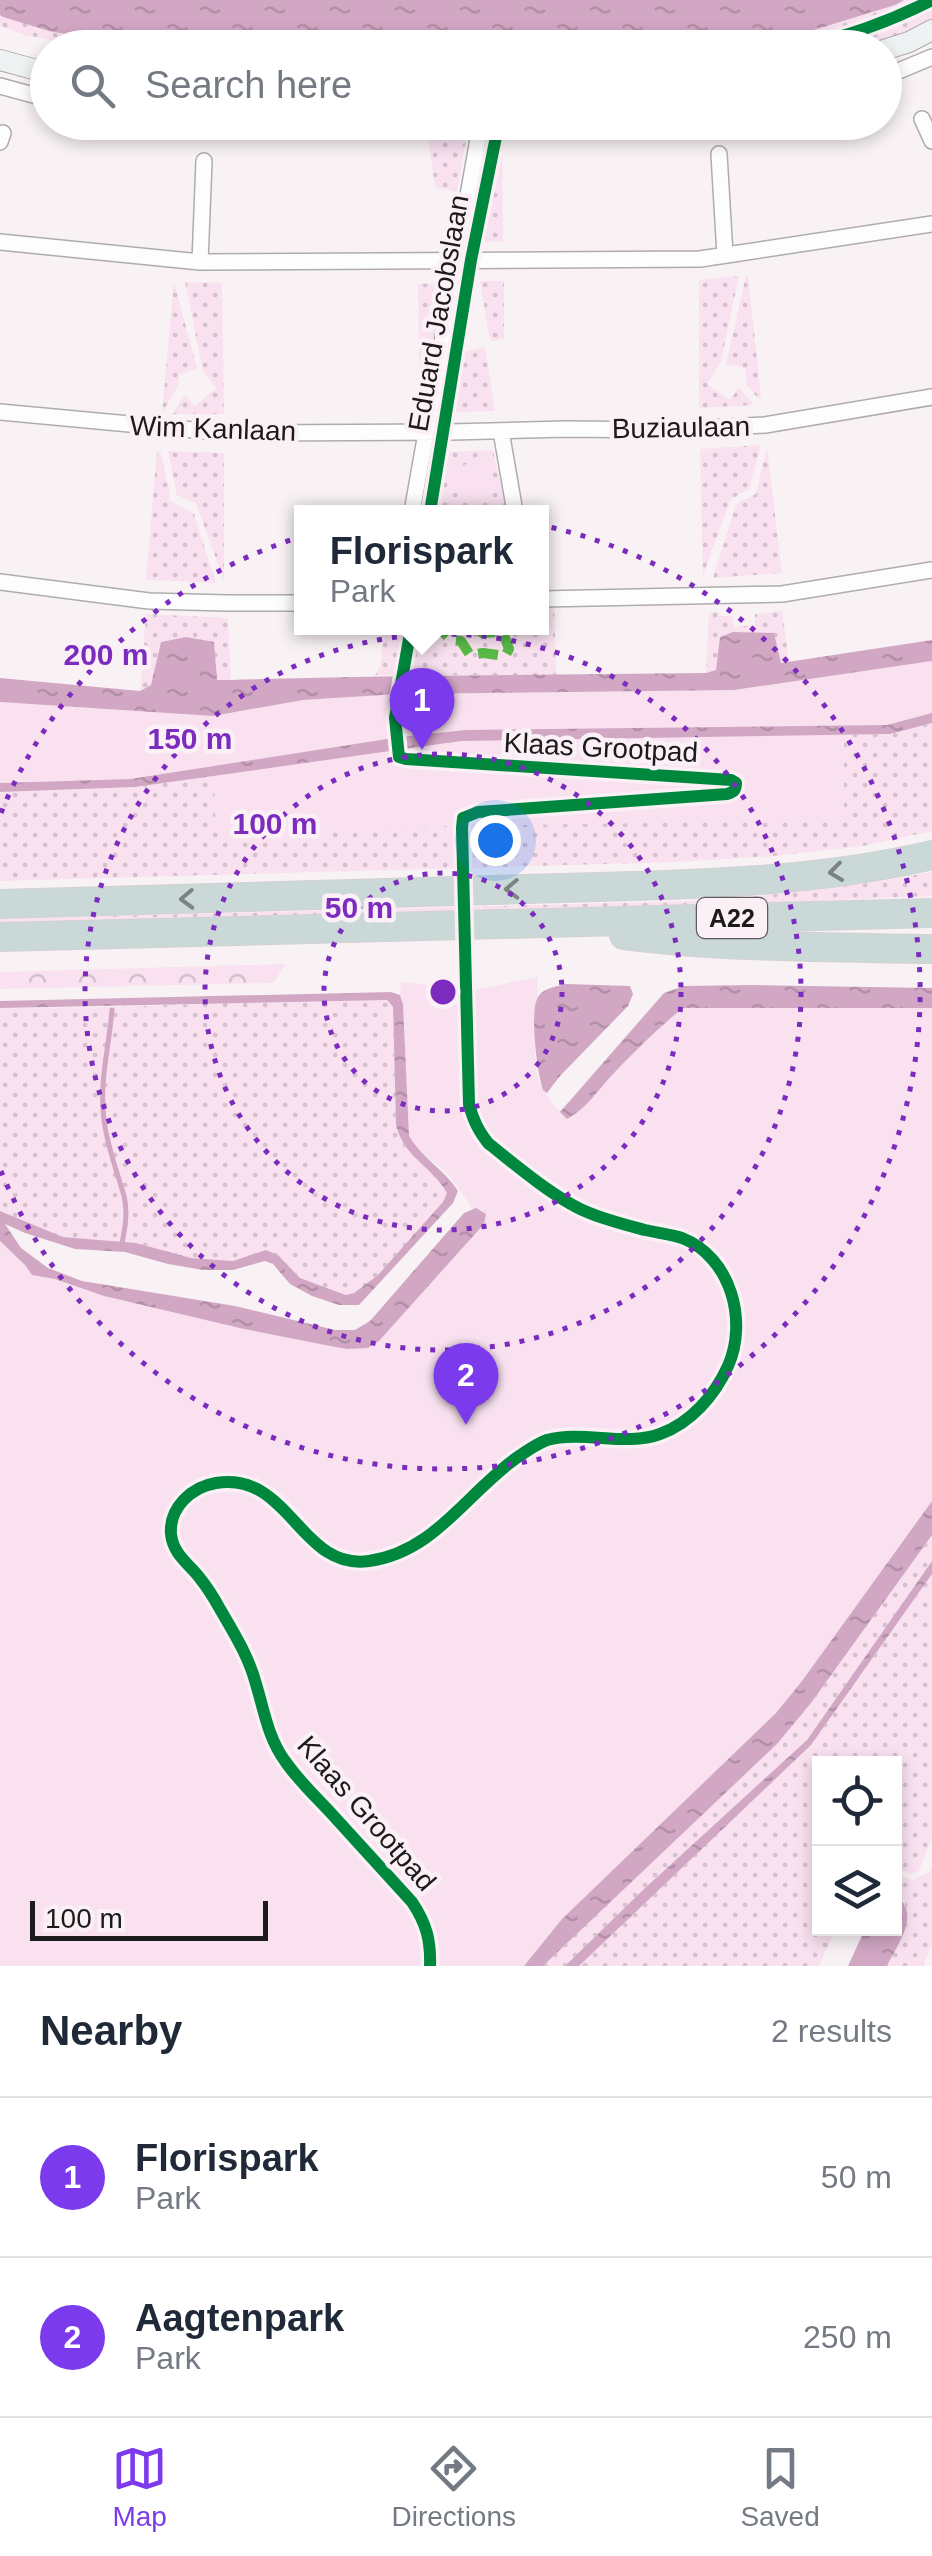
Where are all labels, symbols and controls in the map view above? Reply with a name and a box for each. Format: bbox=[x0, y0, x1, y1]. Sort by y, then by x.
search box bbox=[30, 30, 902, 140]
icon: search bbox=[65, 58, 120, 113]
text: Search here bbox=[145, 64, 352, 106]
street label: Eduard Jacobslaan bbox=[402, 192, 475, 434]
street label: Wim Kanlaan bbox=[129, 410, 297, 447]
street label: Buziaulaan bbox=[611, 411, 751, 444]
popup bbox=[294, 505, 549, 635]
text: Florispark bbox=[330, 530, 513, 572]
text: Park bbox=[330, 573, 395, 609]
text: 200 m bbox=[63, 638, 149, 671]
pin: 1 bbox=[390, 668, 454, 750]
text: 150 m bbox=[147, 722, 233, 755]
street label: Klaas Grootpad bbox=[503, 727, 699, 768]
text: 100 m bbox=[232, 807, 318, 840]
your location bbox=[470, 815, 521, 866]
one-way arrow bbox=[828, 861, 844, 882]
one-way arrow bbox=[503, 879, 519, 900]
one-way arrow bbox=[178, 888, 194, 909]
text: 50 m bbox=[325, 891, 393, 924]
road number: A22 bbox=[697, 898, 767, 938]
centre of rings bbox=[425, 974, 461, 1010]
pin: 2 bbox=[434, 1342, 498, 1425]
street label: Klaas Grootpad bbox=[291, 1730, 442, 1897]
map controls bbox=[812, 1756, 902, 1936]
button: locate bbox=[812, 1756, 902, 1846]
button: layers bbox=[812, 1846, 902, 1936]
scale bar bbox=[30, 1896, 268, 1940]
text: 100 m bbox=[45, 1903, 123, 1934]
text: Nearby bbox=[40, 2007, 182, 2054]
text: 2 results bbox=[771, 2013, 892, 2049]
text: Florispark bbox=[135, 2137, 319, 2179]
text: 1 bbox=[64, 2159, 81, 2195]
text: 50 m bbox=[821, 2159, 892, 2195]
text: Park bbox=[135, 2180, 201, 2216]
text: Aagtenpark bbox=[135, 2297, 344, 2339]
text: 2 bbox=[64, 2319, 81, 2355]
text: 250 m bbox=[803, 2319, 892, 2355]
text: Park bbox=[135, 2340, 201, 2376]
tab: Map bbox=[112, 2441, 167, 2533]
tab: Directions bbox=[392, 2441, 516, 2533]
tab: Saved bbox=[740, 2441, 820, 2533]

